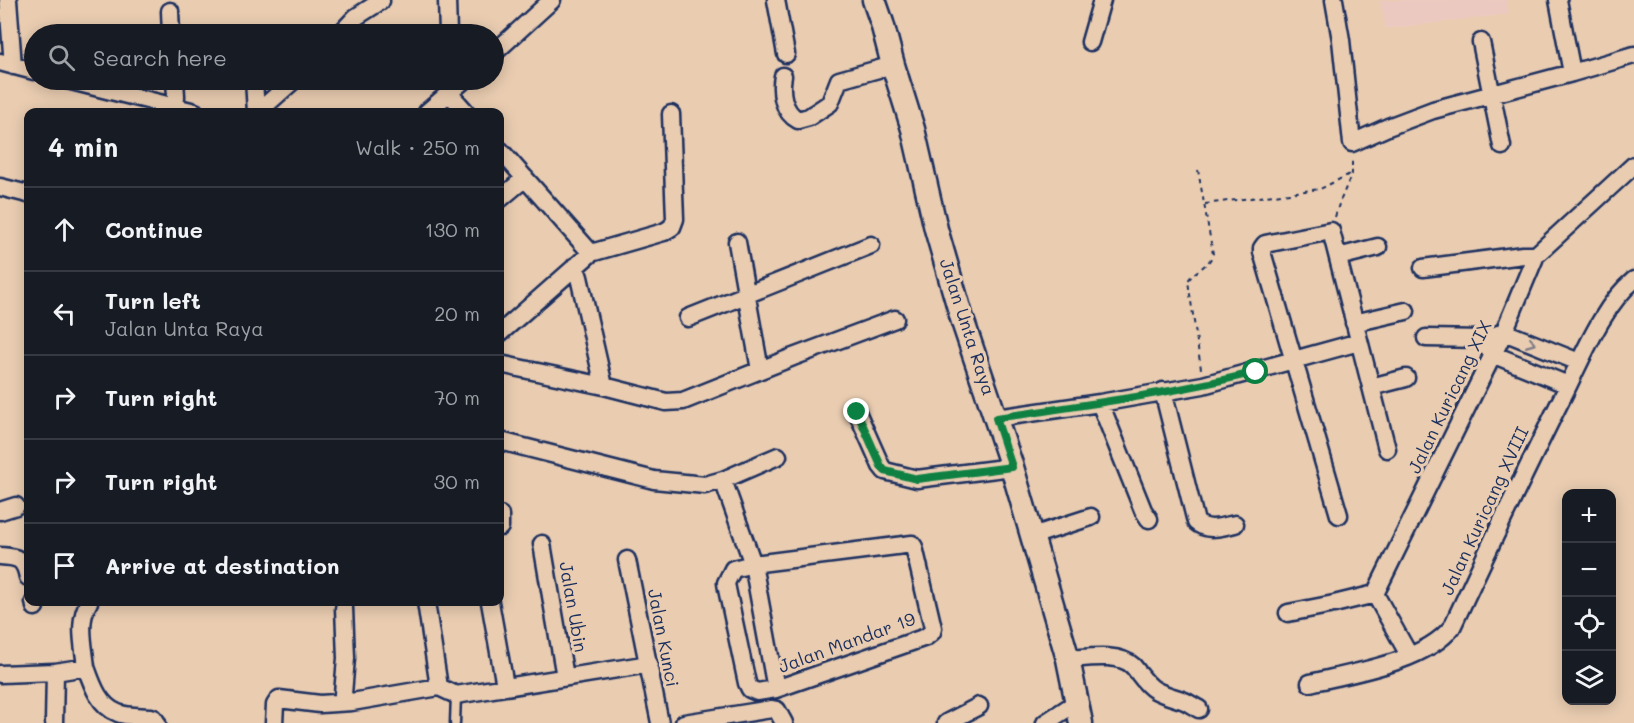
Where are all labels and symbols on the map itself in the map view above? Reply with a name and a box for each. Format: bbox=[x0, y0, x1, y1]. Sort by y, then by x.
street label: Jalan Unta Raya bbox=[934, 255, 1001, 398]
street label: Jalan Kuricang XIX bbox=[1402, 316, 1497, 477]
one-way arrow bbox=[1525, 336, 1536, 348]
route start bbox=[1242, 358, 1268, 384]
route end bbox=[843, 398, 869, 424]
street label: Jalan Kuricang XVIII bbox=[1435, 422, 1534, 599]
street label: Jalan Ubin bbox=[554, 560, 594, 654]
street label: Jalan Kunci bbox=[643, 587, 685, 689]
street label: Jalan Mandar 19 bbox=[775, 606, 919, 678]

